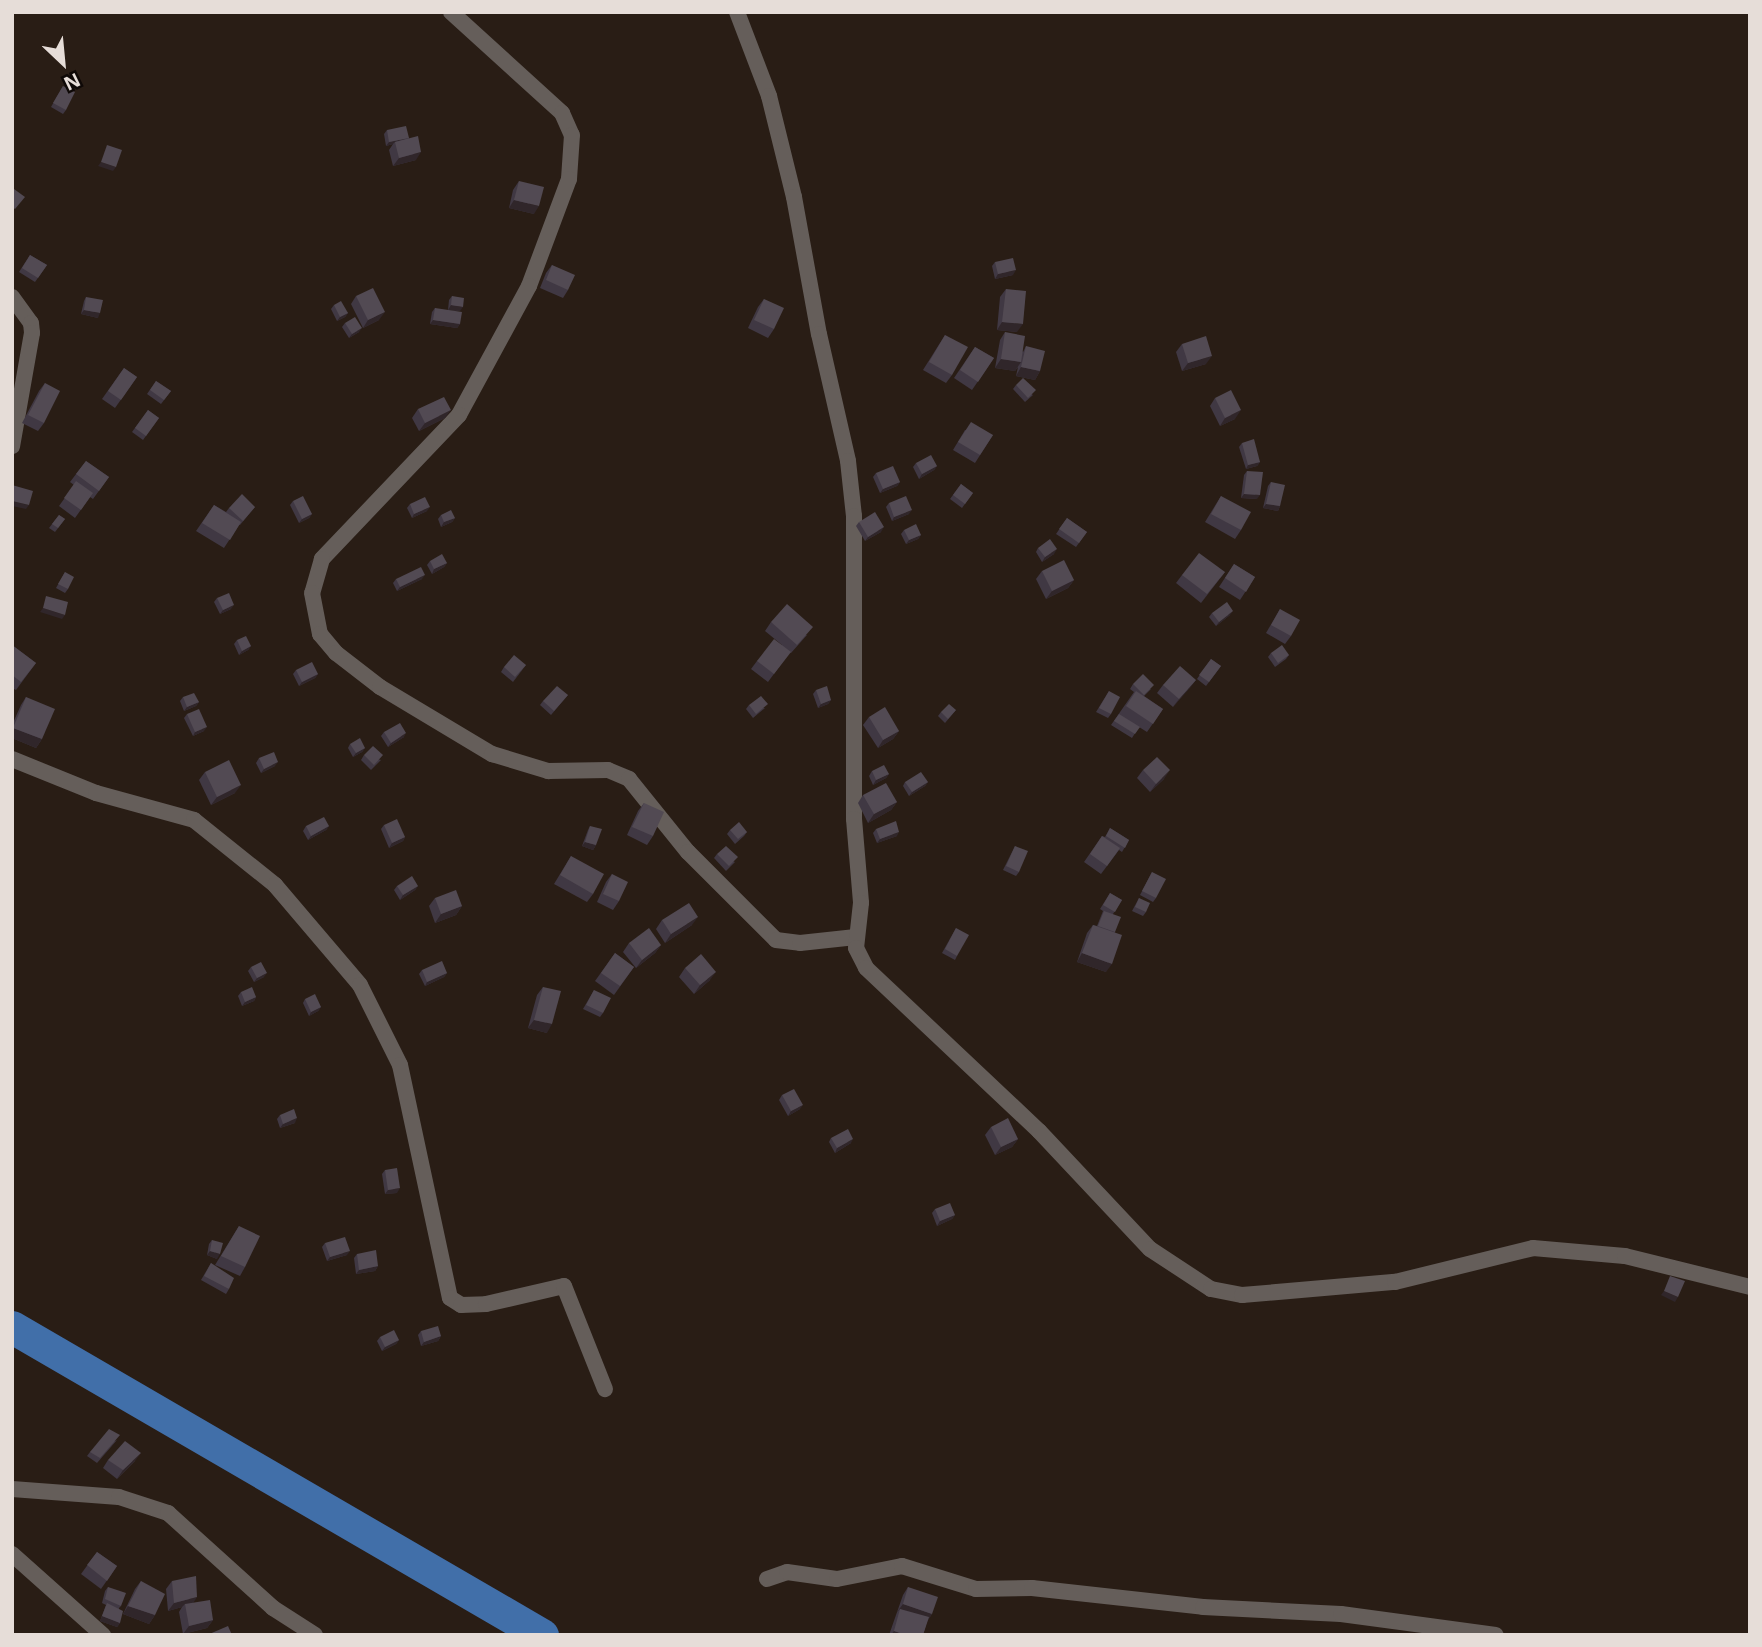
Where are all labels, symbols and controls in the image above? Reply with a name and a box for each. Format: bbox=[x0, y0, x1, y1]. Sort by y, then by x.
north arrow bbox=[28, 28, 98, 98]
text: N bbox=[60, 67, 85, 97]

